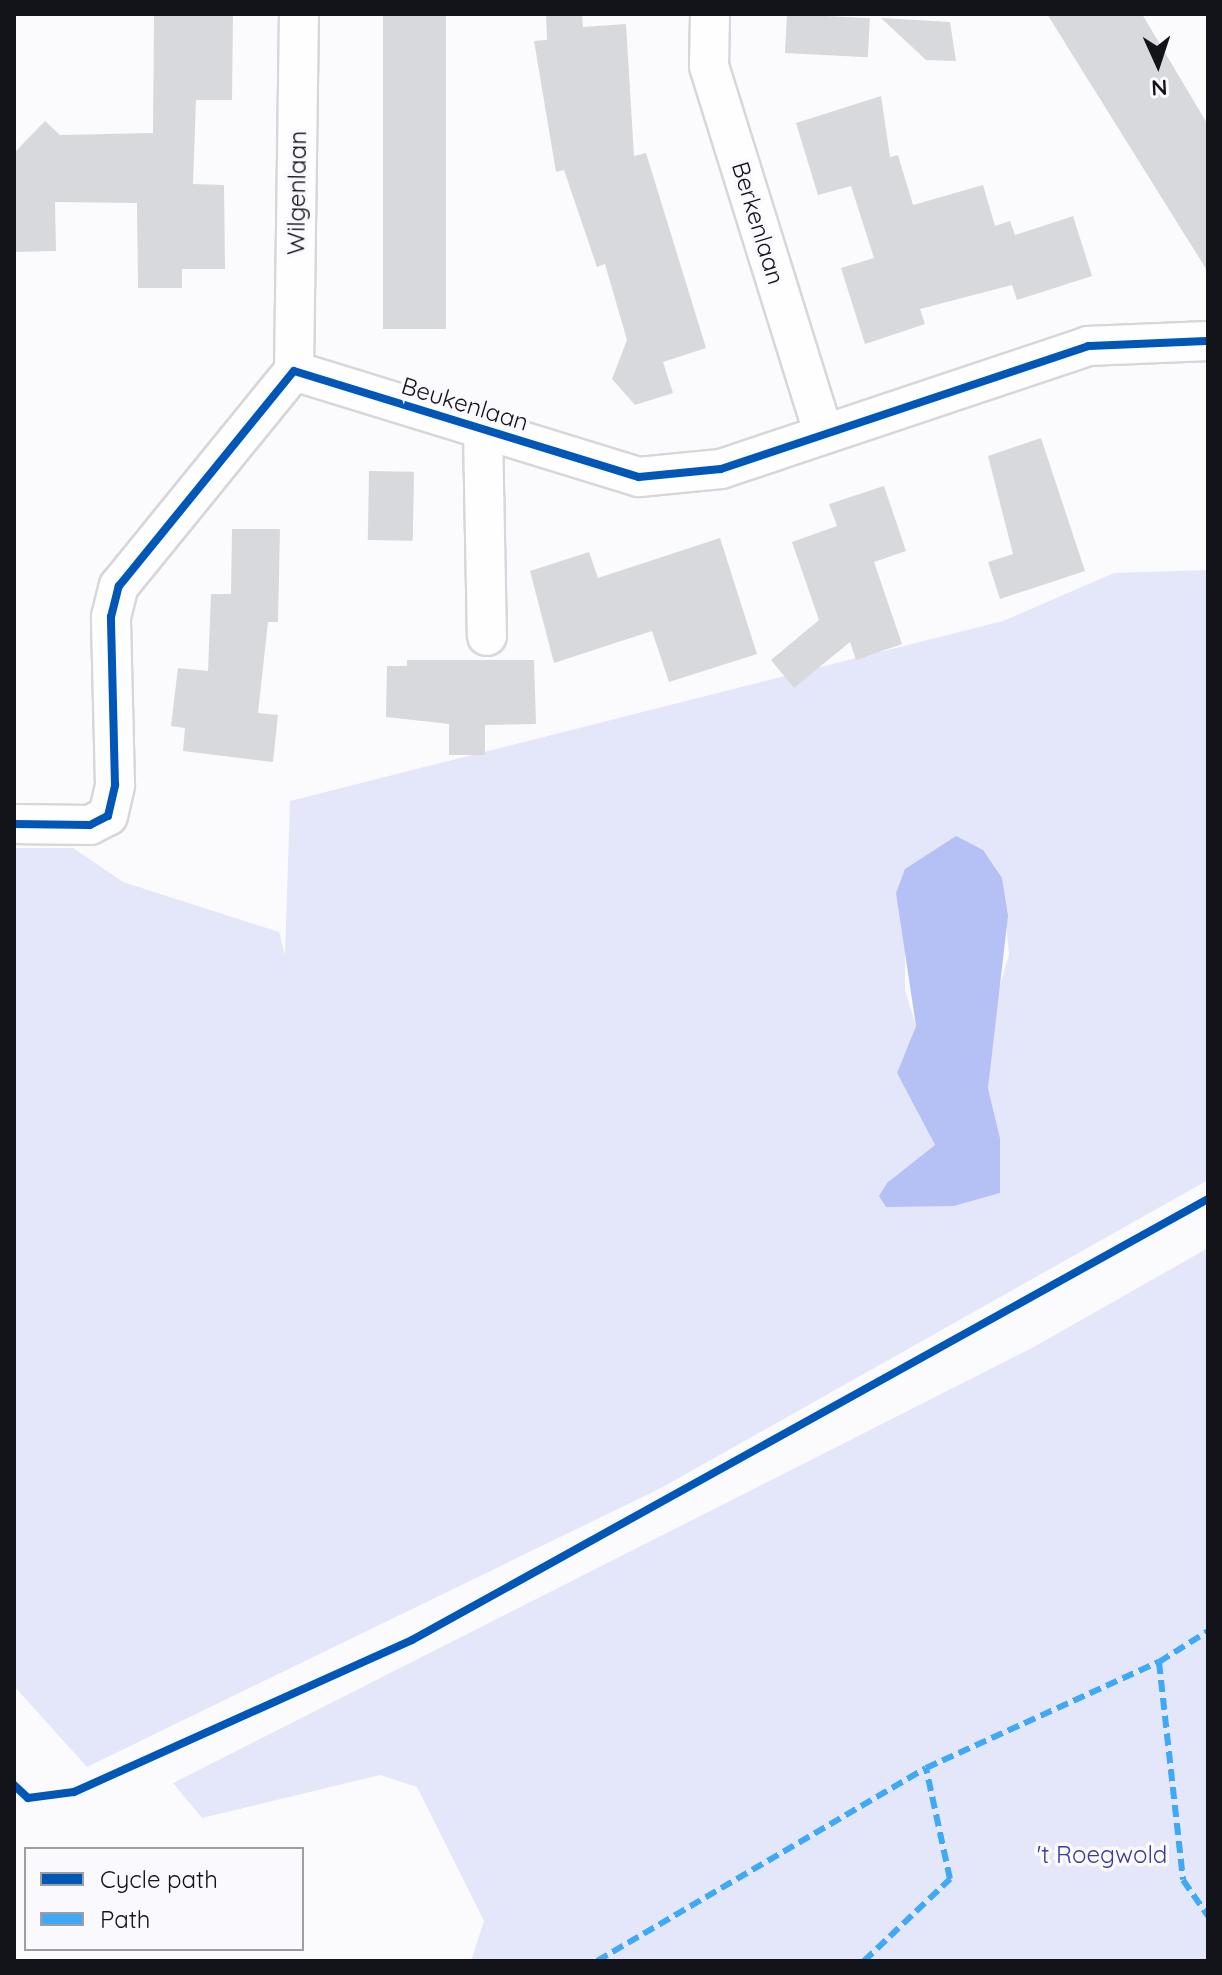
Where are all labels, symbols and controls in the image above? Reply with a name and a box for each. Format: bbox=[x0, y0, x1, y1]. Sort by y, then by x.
north arrow bbox=[1118, 24, 1198, 104]
text: N bbox=[1150, 74, 1168, 102]
street label: Wilgenlaan bbox=[282, 131, 312, 255]
street label: Berkenlaan bbox=[726, 158, 790, 288]
street label: Beukenlaan bbox=[398, 371, 532, 437]
park label: 't Roegwold bbox=[1037, 1841, 1167, 1869]
legend bbox=[24, 1847, 304, 1951]
text: Cycle path bbox=[100, 1864, 218, 1894]
text: Path bbox=[100, 1904, 151, 1934]

